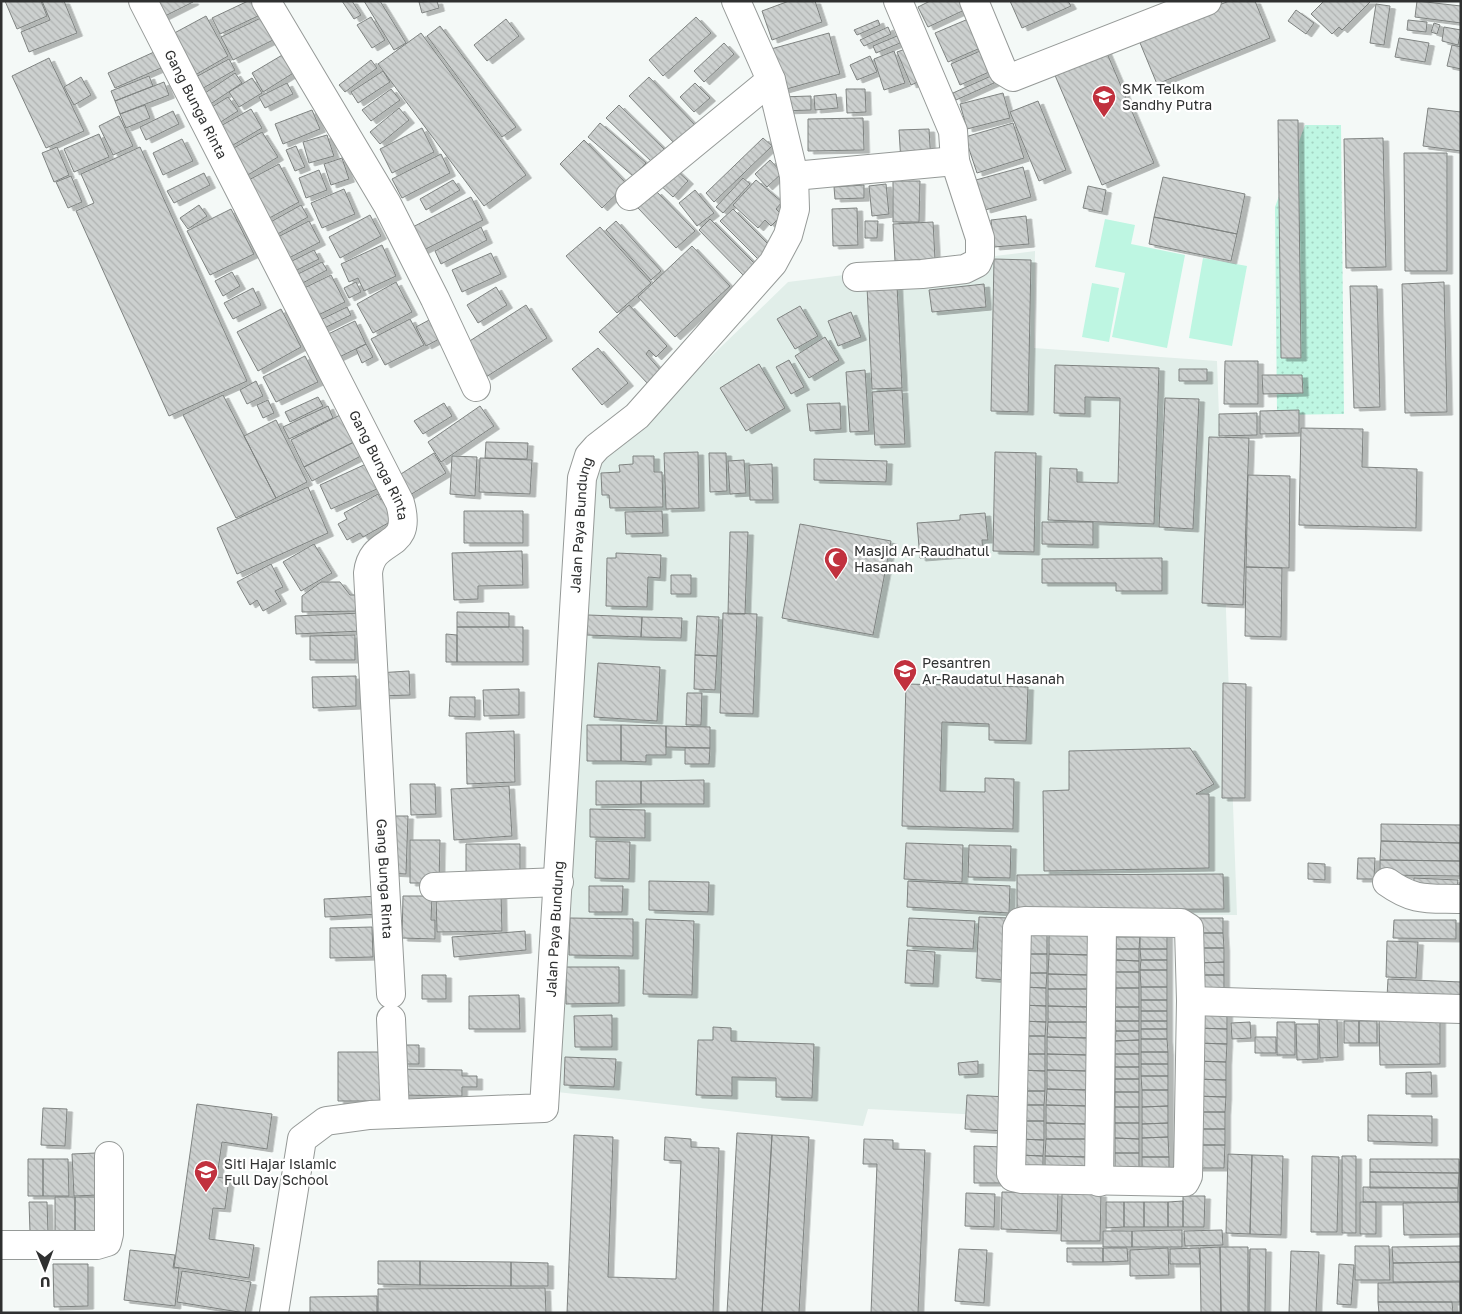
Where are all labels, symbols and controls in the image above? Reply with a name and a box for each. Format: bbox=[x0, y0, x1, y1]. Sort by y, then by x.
street label: Gang Bunga Rinta bbox=[161, 47, 231, 161]
place label: SMK Telkom Sandhy Putra bbox=[1122, 80, 1212, 113]
school or university icon: SMK Telkom Sandhy Putra bbox=[1091, 84, 1117, 118]
street label: Gang Bunga Rinta bbox=[346, 407, 412, 521]
street label: Jalan Paya Bundung bbox=[566, 455, 596, 594]
place label: Masjid Ar-Raudhatul Hasanah bbox=[854, 542, 990, 575]
mosque icon: Masjid Ar-Raudhatul Hasanah bbox=[823, 546, 849, 580]
place label: Pesantren Ar-Raudatul Hasanah bbox=[922, 654, 1065, 687]
school or university icon: Pesantren Ar-Raudatul Hasanah bbox=[892, 658, 918, 692]
street label: Gang Bunga Rinta bbox=[373, 818, 397, 939]
street label: Jalan Paya Bundung bbox=[542, 860, 567, 998]
place label: Siti Hajar Islamic Full Day School bbox=[224, 1155, 337, 1188]
school or university icon: Siti Hajar Islamic Full Day School bbox=[193, 1159, 219, 1193]
north arrow bbox=[20, 1244, 70, 1294]
text: U bbox=[40, 1274, 51, 1291]

